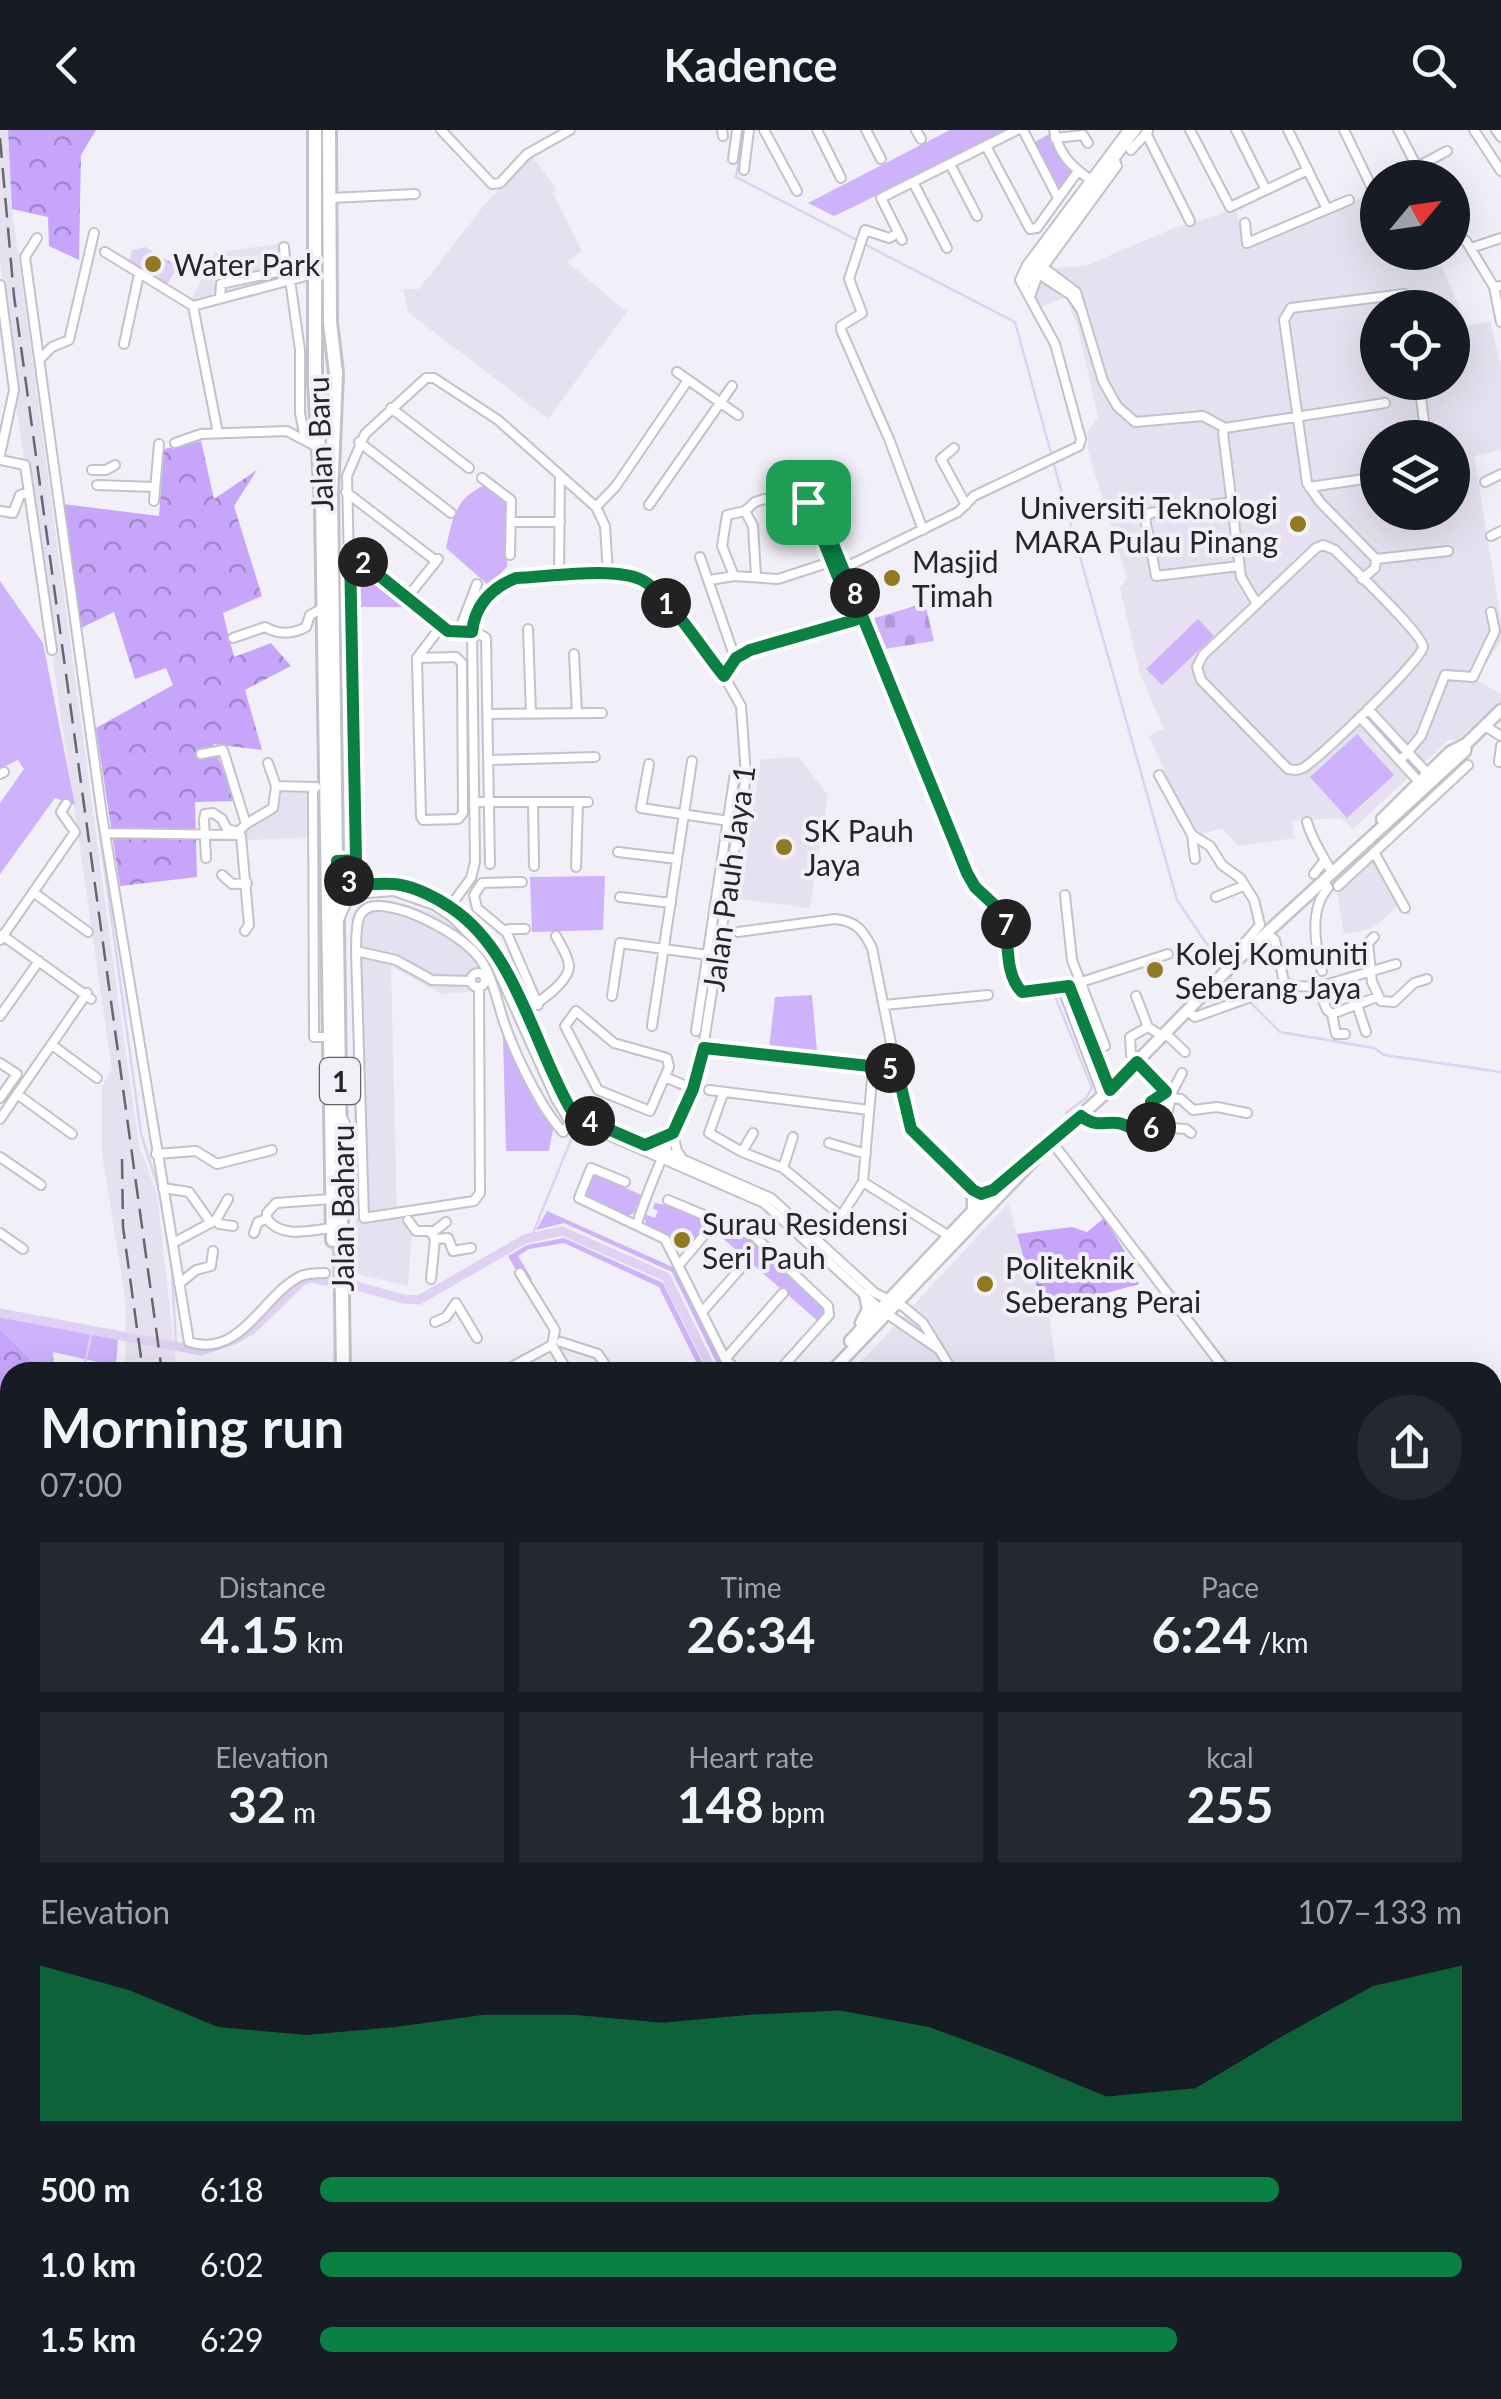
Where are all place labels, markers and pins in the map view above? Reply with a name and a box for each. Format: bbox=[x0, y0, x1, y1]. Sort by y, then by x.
place label: Water Park bbox=[173, 246, 321, 282]
marker: Water Park bbox=[142, 253, 164, 275]
pin bbox=[766, 460, 851, 545]
place label: Universiti Teknologi MARA Pulau Pinang bbox=[1014, 489, 1278, 559]
marker: Universiti Teknologi MARA Pulau Pinang bbox=[1287, 513, 1309, 535]
pin: 2 bbox=[338, 537, 388, 587]
place label: Masjid Timah bbox=[912, 543, 999, 613]
marker: Masjid Timah bbox=[881, 567, 903, 589]
pin: 8 bbox=[830, 568, 880, 618]
pin: 1 bbox=[641, 578, 691, 628]
place label: SK Pauh Jaya bbox=[804, 812, 914, 882]
marker: SK Pauh Jaya bbox=[773, 836, 795, 858]
pin: 3 bbox=[324, 856, 374, 906]
pin: 7 bbox=[981, 899, 1031, 949]
place label: Kolej Komuniti Seberang Jaya bbox=[1175, 935, 1368, 1005]
marker: Kolej Komuniti Seberang Jaya bbox=[1144, 959, 1166, 981]
pin: 5 bbox=[865, 1043, 915, 1093]
pin: 4 bbox=[565, 1096, 615, 1146]
pin: 6 bbox=[1126, 1102, 1176, 1152]
place label: Surau Residensi Seri Pauh bbox=[702, 1205, 908, 1275]
marker: Surau Residensi Seri Pauh bbox=[671, 1229, 693, 1251]
place label: Politeknik Seberang Perai bbox=[1005, 1249, 1201, 1319]
marker: Politeknik Seberang Perai bbox=[974, 1273, 996, 1295]

